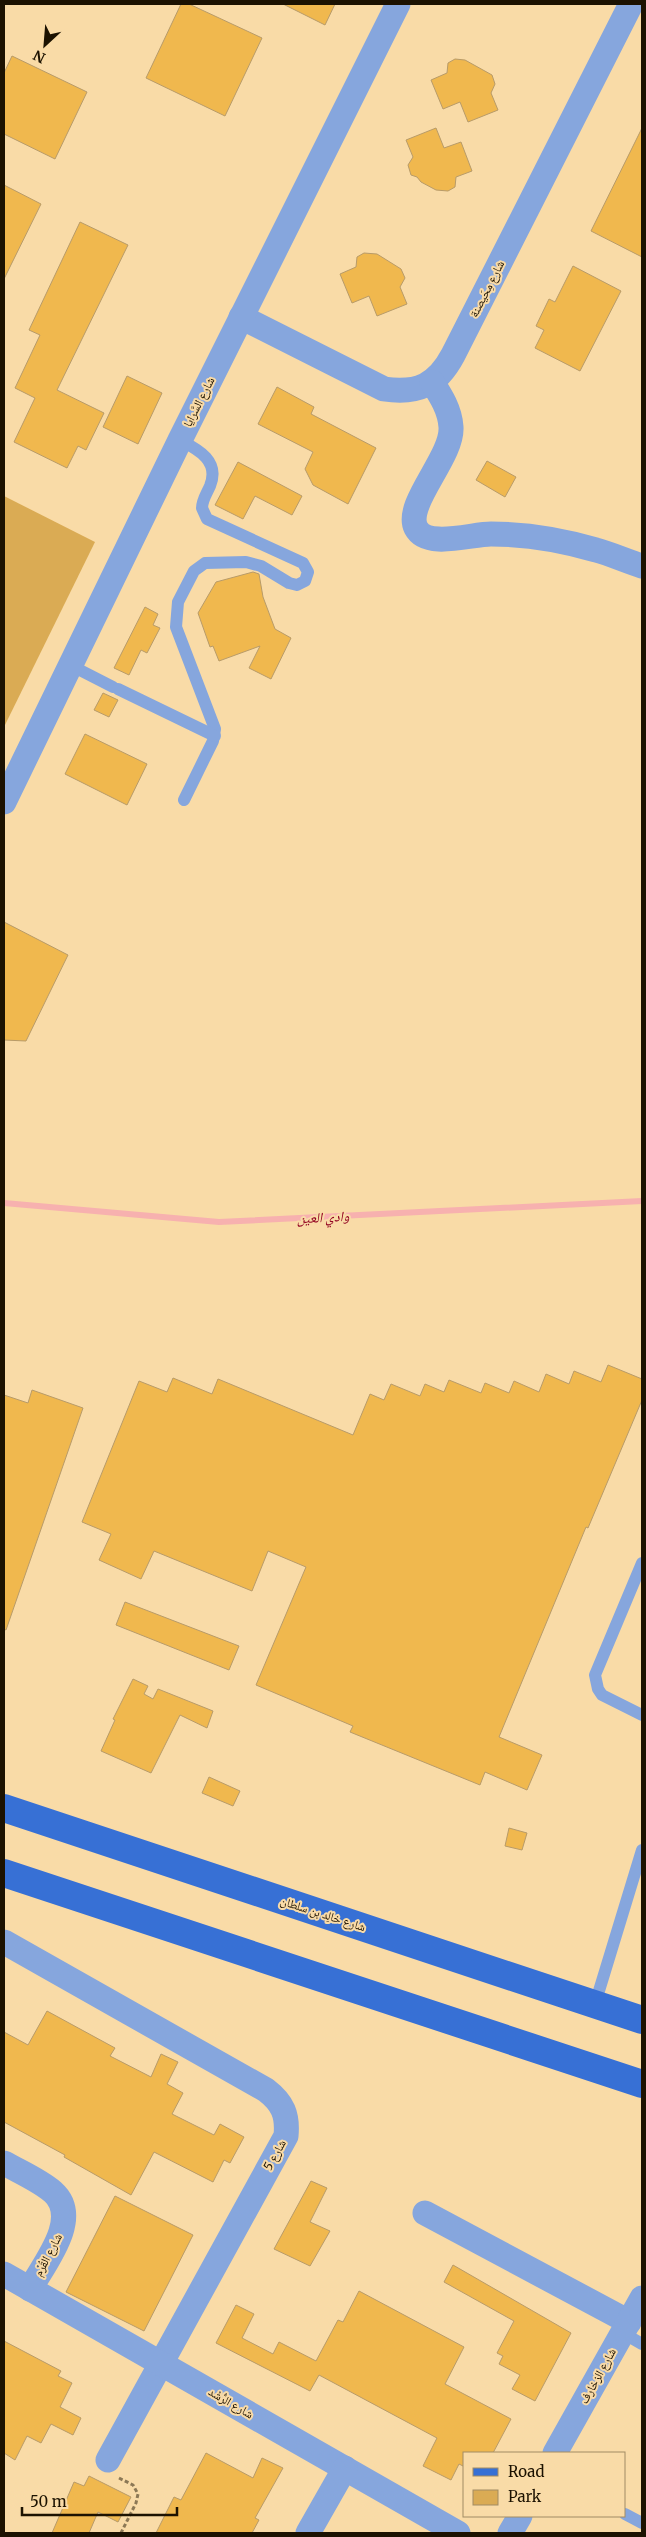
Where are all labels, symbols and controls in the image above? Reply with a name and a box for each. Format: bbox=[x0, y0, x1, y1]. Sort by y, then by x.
north arrow bbox=[20, 20, 70, 70]
text: N bbox=[30, 46, 48, 67]
street label: شارع مِحَيصنة bbox=[466, 258, 508, 320]
street label: شارع السَّرايا bbox=[180, 374, 218, 430]
water label: وادي العين bbox=[296, 1207, 350, 1230]
street label: شارع خالِد بن سلطان bbox=[278, 1893, 368, 1935]
street label: شارع 5 bbox=[260, 2137, 290, 2173]
street label: شارع القُرْم bbox=[30, 2231, 66, 2279]
street label: شارع الزخارف bbox=[576, 2345, 620, 2407]
street label: شارع الرُّشْد bbox=[206, 2384, 257, 2422]
legend bbox=[463, 2452, 626, 2517]
text: Road bbox=[508, 2462, 544, 2481]
scale bar bbox=[22, 2484, 178, 2516]
text: Park bbox=[508, 2487, 542, 2506]
text: 50 m bbox=[30, 2492, 67, 2511]

